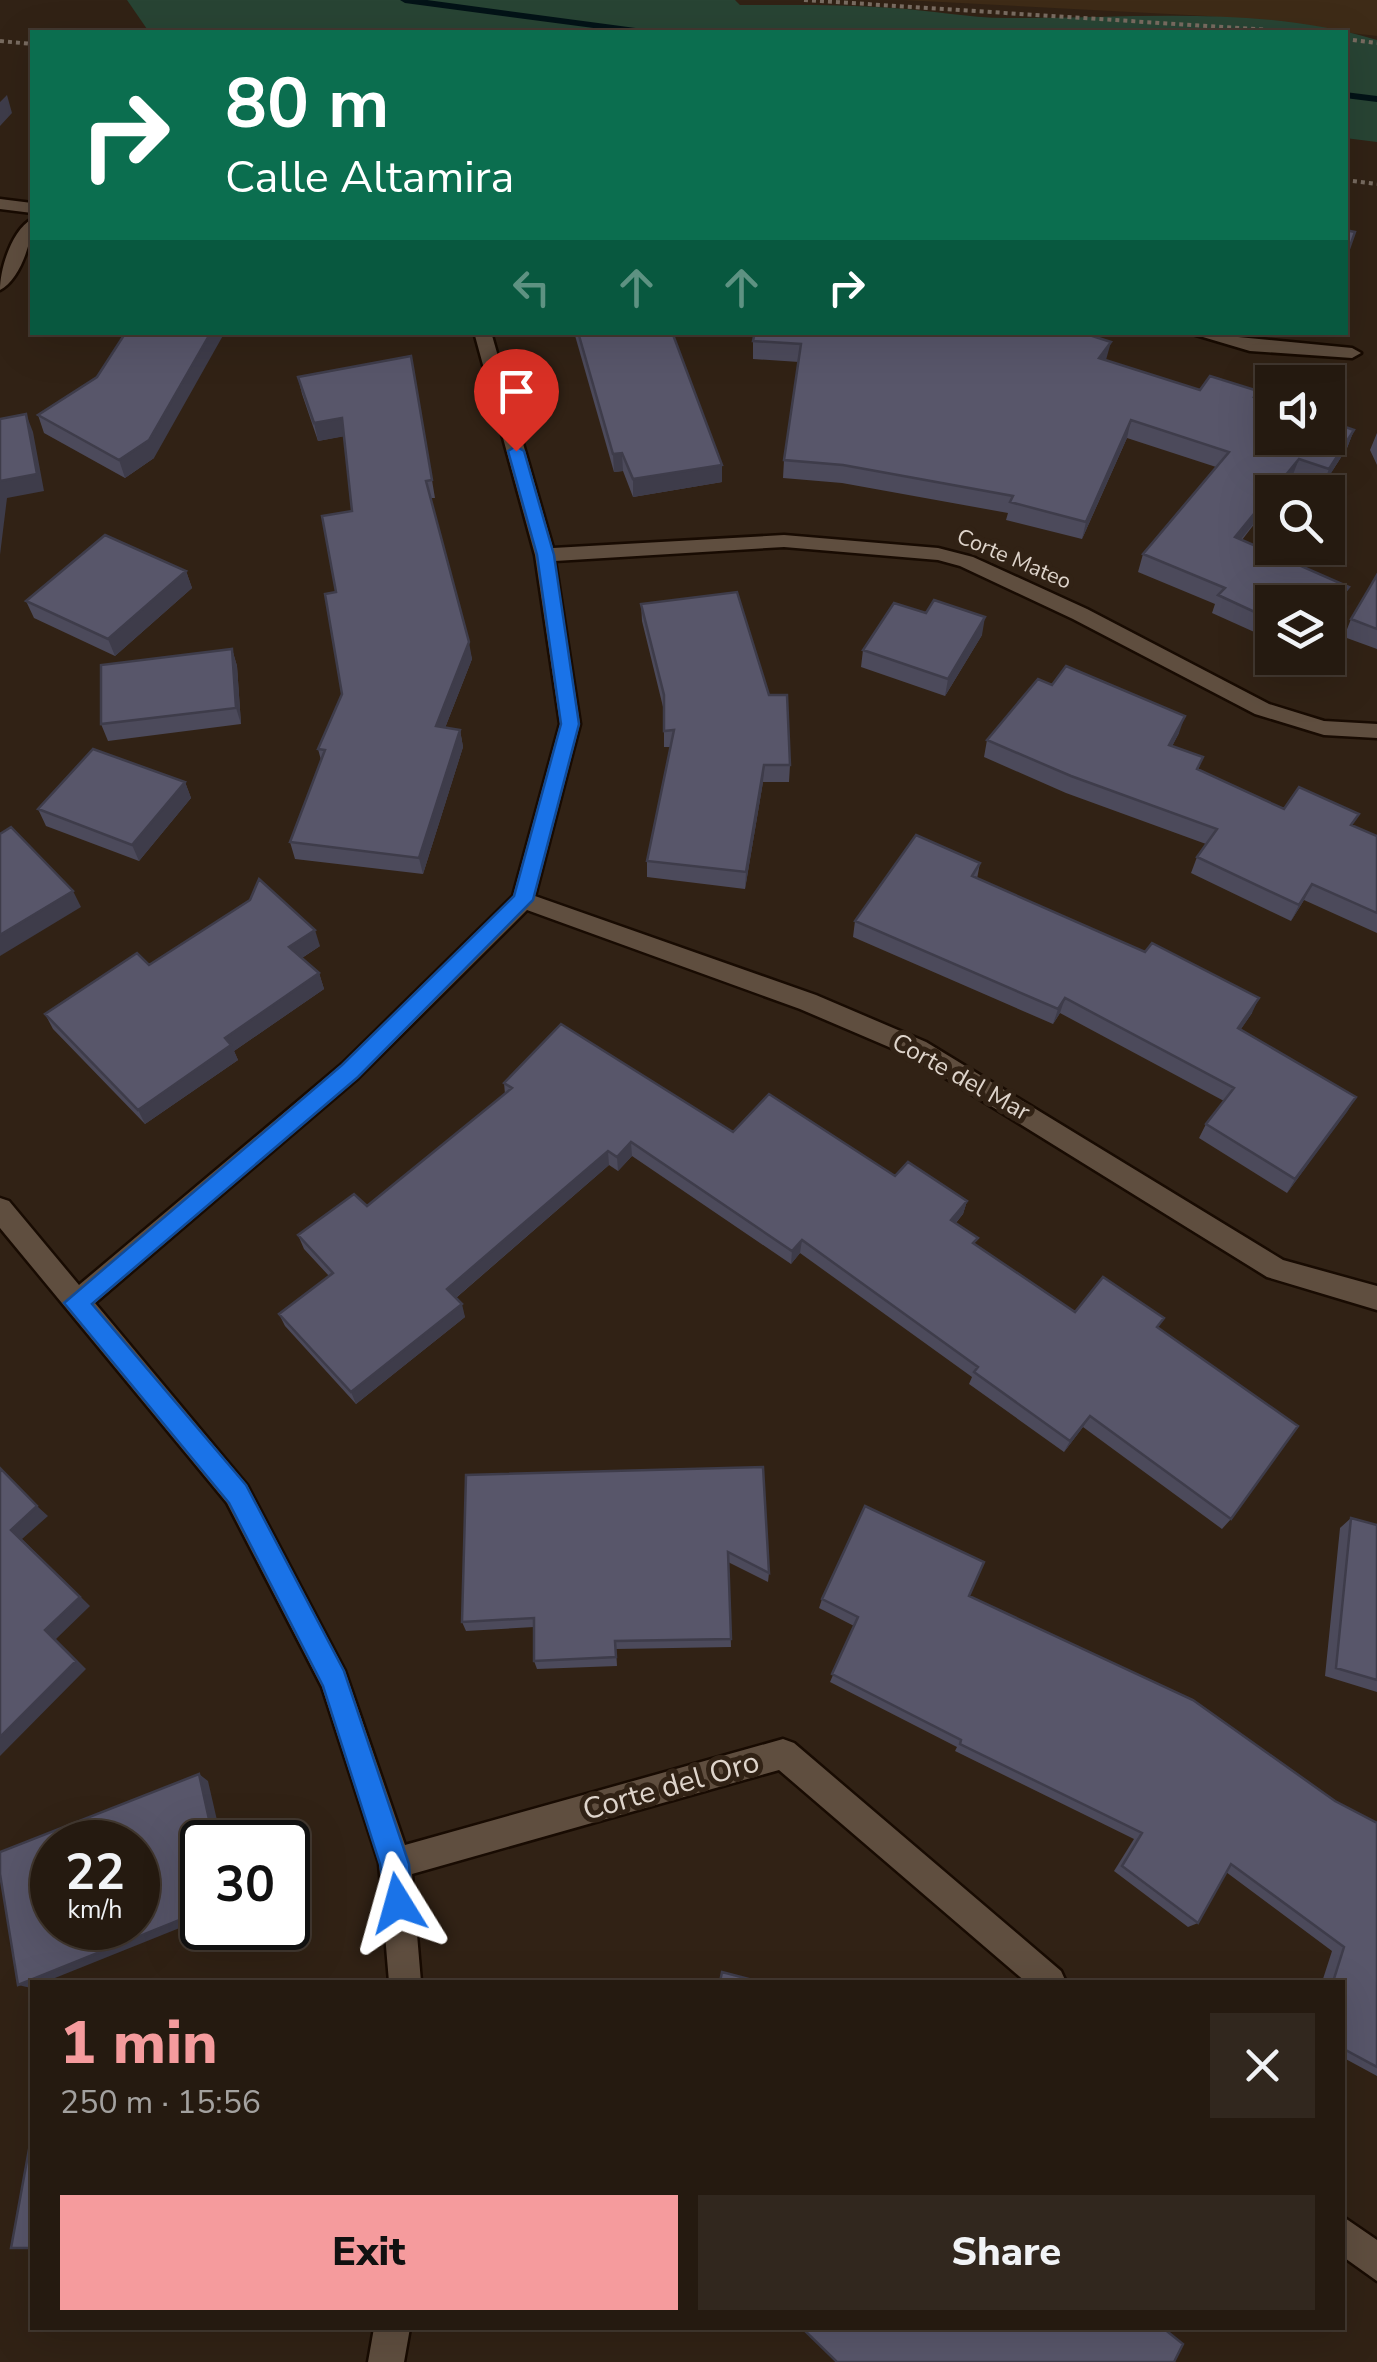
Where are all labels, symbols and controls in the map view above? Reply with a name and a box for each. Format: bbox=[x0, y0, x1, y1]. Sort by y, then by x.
text: 80 m bbox=[225, 56, 389, 152]
icon: right bbox=[60, 70, 190, 200]
text: Calle Altamira bbox=[225, 147, 514, 208]
icon: left bbox=[504, 260, 559, 315]
icon: ahead bbox=[609, 260, 664, 315]
icon: ahead bbox=[714, 260, 769, 315]
icon: right bbox=[819, 260, 874, 315]
pin bbox=[474, 349, 559, 452]
icon: arrive bbox=[489, 364, 544, 419]
map controls bbox=[1255, 365, 1345, 675]
button: sound bbox=[1255, 365, 1345, 455]
button: search bbox=[1255, 475, 1345, 565]
street label: Corte Mateo bbox=[952, 521, 1076, 597]
button: layers bbox=[1255, 585, 1345, 675]
street label: Corte del Mar bbox=[886, 1025, 1036, 1129]
street label: Corte del Oro bbox=[578, 1741, 764, 1831]
speed limit sign: 30 bbox=[180, 1820, 310, 1950]
text: 22 bbox=[65, 1838, 125, 1907]
position arrow bbox=[346, 1851, 450, 1955]
text: km/h bbox=[67, 1893, 123, 1927]
text: 1 min bbox=[60, 2002, 218, 2084]
button: close bbox=[1210, 2013, 1315, 2118]
text: 250 m · 15:56 bbox=[60, 2081, 261, 2124]
button: Exit bbox=[60, 2195, 678, 2310]
button: Share bbox=[698, 2195, 1315, 2310]

